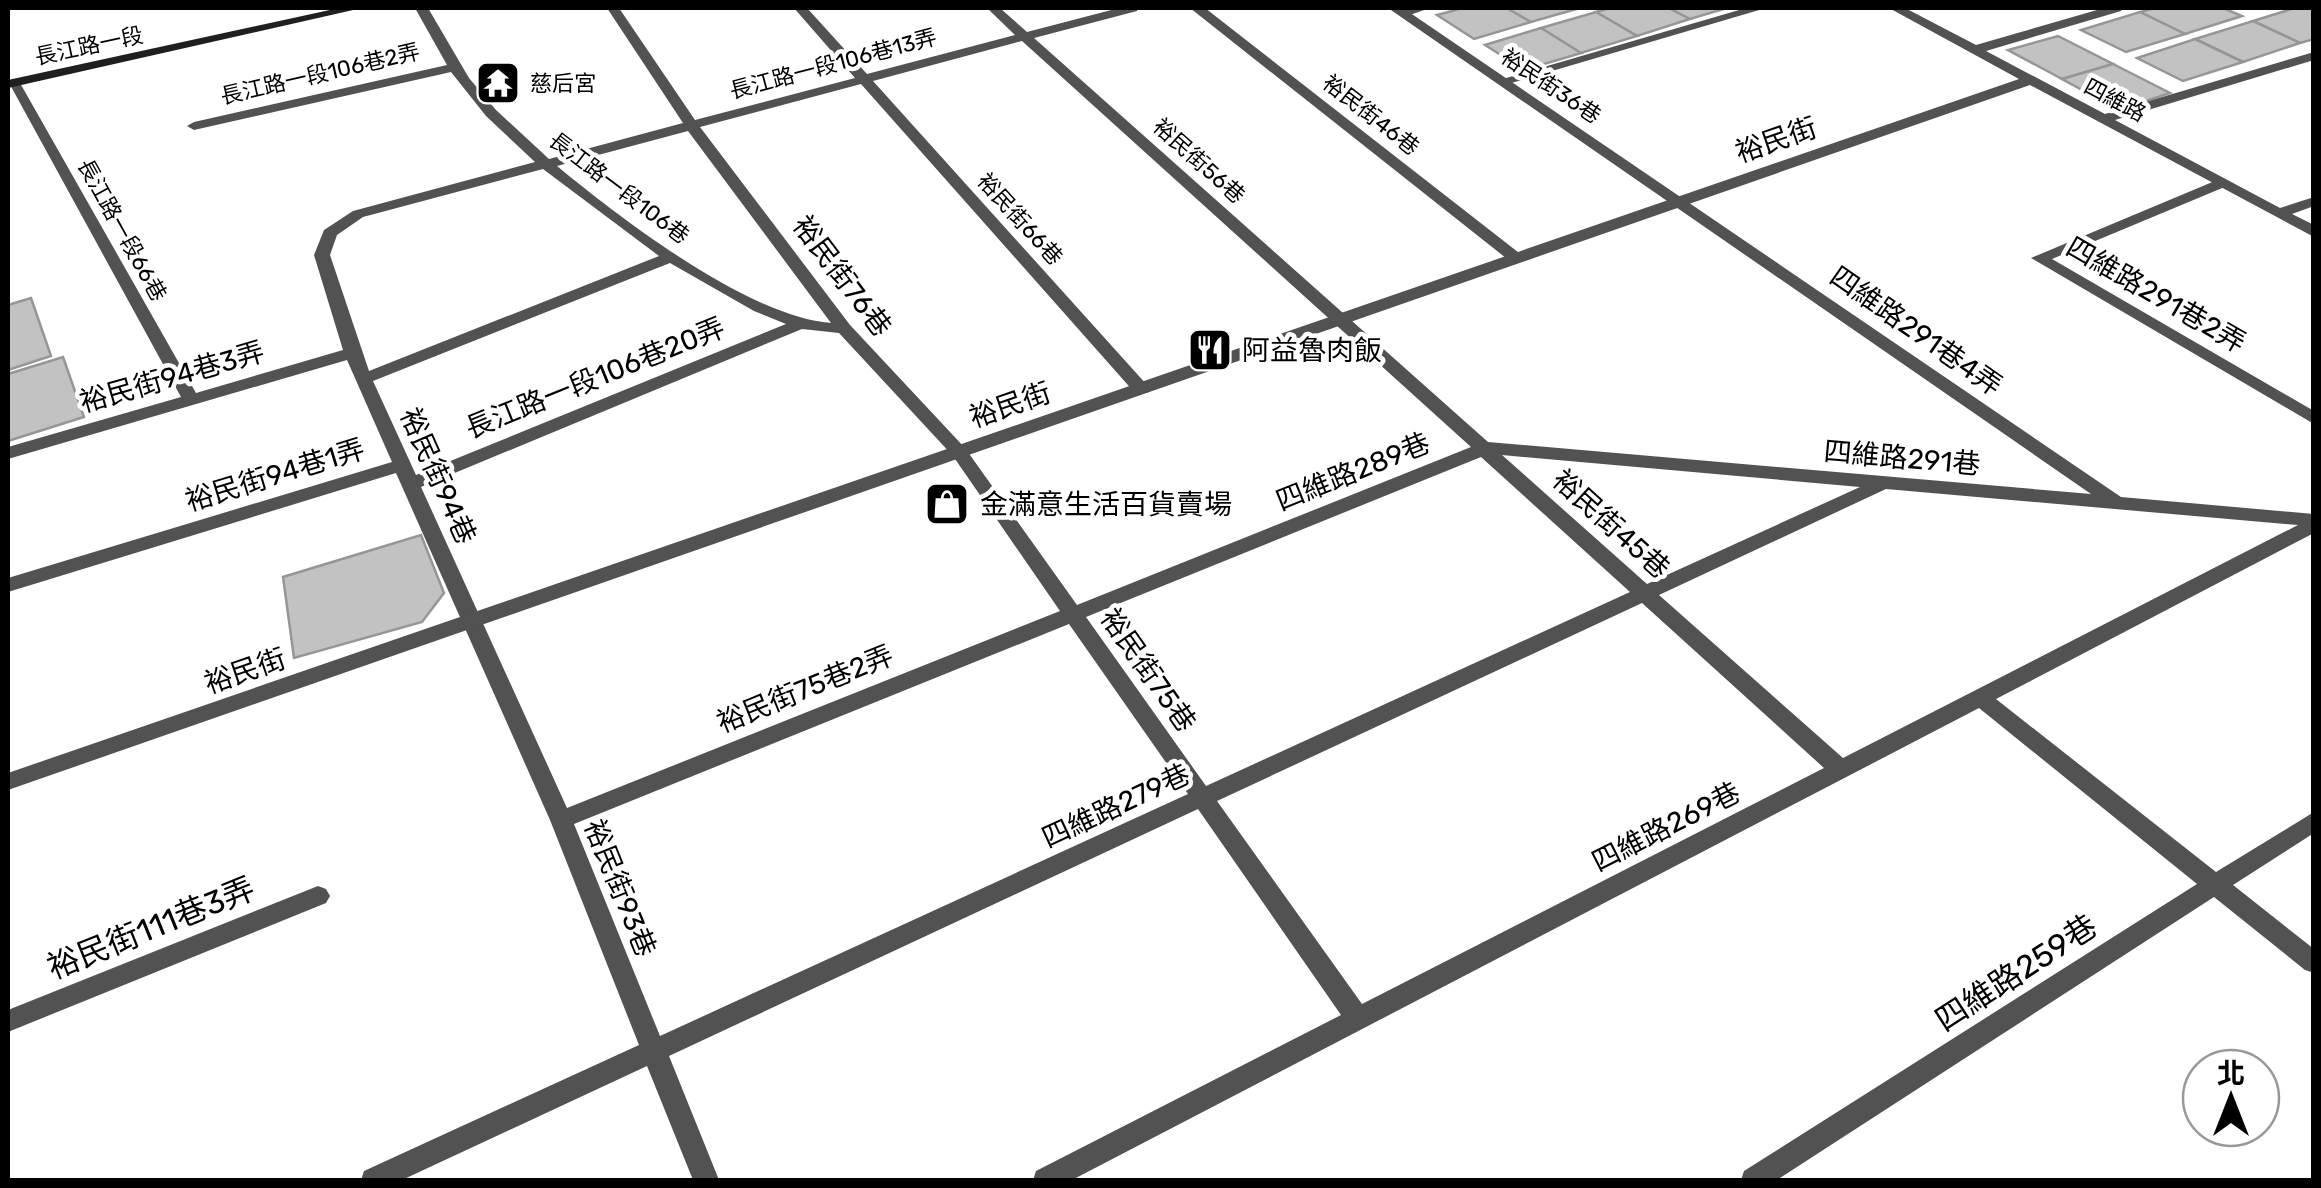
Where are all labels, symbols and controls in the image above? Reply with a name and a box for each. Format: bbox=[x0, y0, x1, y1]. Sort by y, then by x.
street label: 長江路一段 bbox=[32, 21, 146, 71]
street label: 長江路一段106巷13弄 bbox=[726, 23, 940, 105]
street label: 長江路一段106巷2弄 bbox=[218, 38, 422, 110]
street label: 裕民街36巷 bbox=[1496, 43, 1606, 129]
temple icon: 慈后宮 bbox=[475, 60, 521, 106]
street label: 裕民街46巷 bbox=[1317, 69, 1425, 161]
place label: 慈后宮 bbox=[530, 70, 596, 97]
street label: 四維路 bbox=[2080, 73, 2150, 127]
street label: 裕民街 bbox=[1731, 111, 1821, 169]
street label: 裕民街56巷 bbox=[1147, 113, 1251, 209]
street label: 長江路一段106巷 bbox=[544, 126, 694, 250]
street label: 長江路一段66巷 bbox=[72, 154, 172, 306]
street label: 裕民街66巷 bbox=[972, 167, 1068, 271]
street label: 裕民街76巷 bbox=[786, 209, 898, 343]
street label: 四維路291巷2弄 bbox=[2061, 230, 2251, 360]
street label: 四維路291巷4弄 bbox=[1824, 259, 2008, 403]
street label: 長江路一段106巷20弄 bbox=[460, 311, 730, 445]
restaurant icon: 阿益魯肉飯 bbox=[1187, 327, 1233, 373]
place label: 阿益魯肉飯 bbox=[1242, 334, 1382, 367]
street label: 裕民街94巷3弄 bbox=[76, 335, 268, 419]
street label: 裕民街 bbox=[965, 376, 1055, 434]
street label: 裕民街94巷 bbox=[393, 403, 483, 549]
street label: 四維路289巷 bbox=[1271, 426, 1435, 518]
street label: 裕民街94巷1弄 bbox=[181, 432, 369, 518]
street label: 四維路291巷 bbox=[1822, 435, 1982, 481]
street label: 裕民街45巷 bbox=[1546, 463, 1676, 585]
shop icon: 金滿意生活百貨賣場 bbox=[924, 481, 970, 527]
place label: 金滿意生活百貨賣場 bbox=[980, 488, 1232, 521]
street label: 裕民街75巷 bbox=[1093, 602, 1203, 738]
street label: 裕民街75巷2弄 bbox=[712, 639, 898, 739]
street label: 裕民街 bbox=[200, 642, 290, 700]
street label: 四維路279巷 bbox=[1037, 757, 1195, 855]
street label: 四維路269巷 bbox=[1586, 776, 1746, 878]
street label: 裕民街93巷 bbox=[578, 815, 662, 961]
street label: 裕民街111巷3弄 bbox=[42, 869, 260, 987]
street label: 四維路259巷 bbox=[1928, 907, 2104, 1039]
north arrow bbox=[2181, 1048, 2281, 1148]
text: 北 bbox=[2217, 1057, 2245, 1090]

